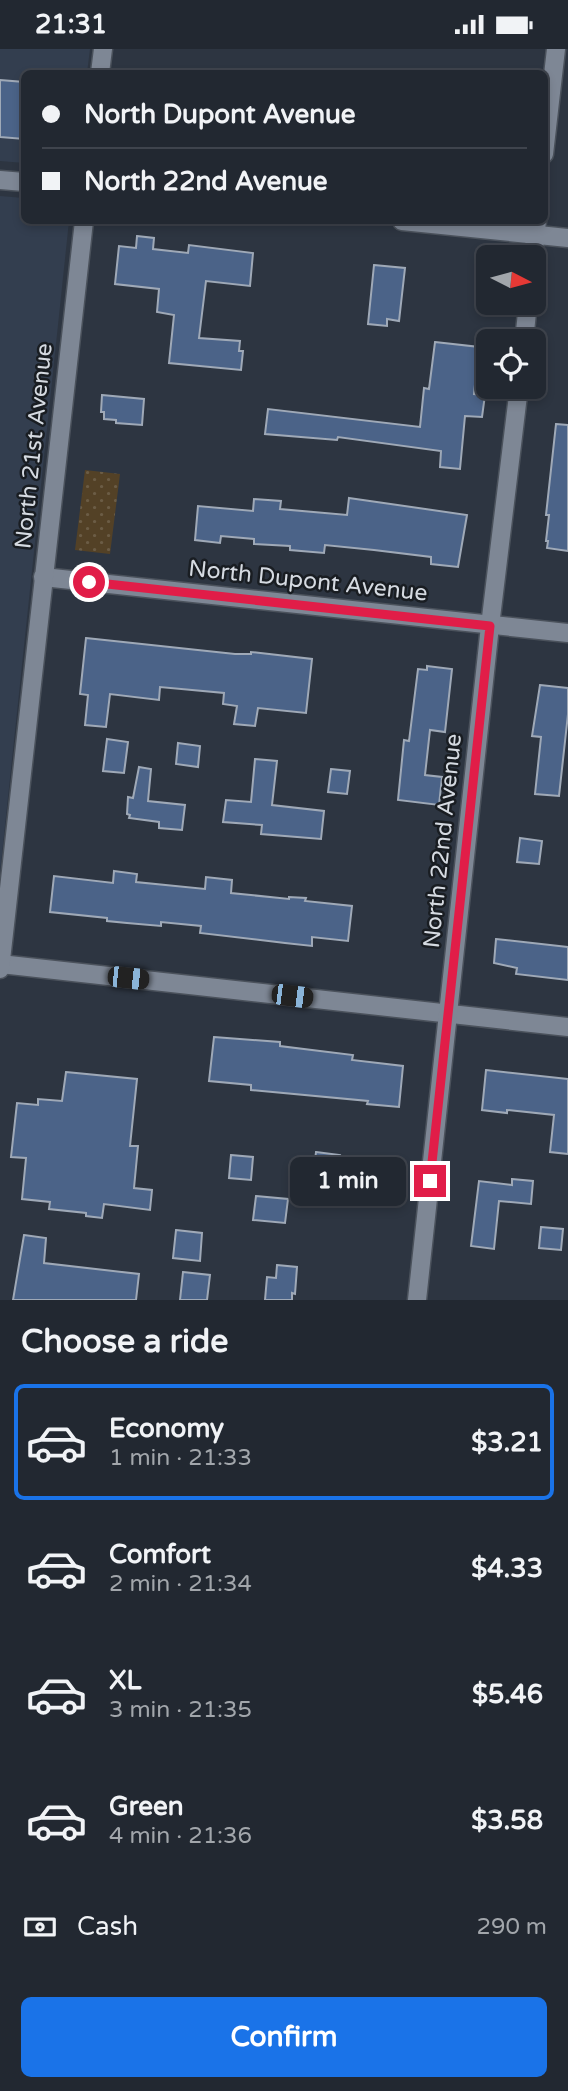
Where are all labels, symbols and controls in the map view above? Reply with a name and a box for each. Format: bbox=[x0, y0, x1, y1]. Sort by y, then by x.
text: 21:31 bbox=[35, 9, 107, 40]
text: North Dupont Avenue bbox=[84, 99, 355, 130]
text: North 22nd Avenue bbox=[84, 166, 328, 197]
north arrow bbox=[476, 245, 546, 315]
map controls bbox=[476, 245, 546, 399]
button: locate bbox=[476, 329, 546, 399]
street label: North 21st Avenue bbox=[9, 342, 59, 550]
street label: North Dupont Avenue bbox=[187, 555, 429, 607]
route start bbox=[73, 566, 105, 598]
street label: North 22nd Avenue bbox=[418, 732, 468, 950]
car bbox=[107, 965, 150, 991]
car bbox=[270, 983, 315, 1009]
callout: 1 min bbox=[290, 1157, 406, 1205]
route end bbox=[414, 1165, 446, 1197]
text: 1 min bbox=[317, 1167, 379, 1195]
text: Choose a ride bbox=[21, 1323, 228, 1361]
icon: car bbox=[25, 1411, 88, 1474]
text: Economy bbox=[109, 1413, 224, 1444]
text: $3.21 bbox=[471, 1427, 543, 1458]
text: 1 min · 21:33 bbox=[109, 1444, 252, 1472]
icon: car bbox=[25, 1537, 88, 1600]
text: Comfort bbox=[109, 1539, 211, 1570]
text: $4.33 bbox=[471, 1553, 543, 1584]
text: 2 min · 21:34 bbox=[109, 1570, 252, 1598]
icon: car bbox=[25, 1663, 88, 1726]
text: XL bbox=[109, 1665, 141, 1696]
text: $5.46 bbox=[472, 1679, 543, 1710]
text: 3 min · 21:35 bbox=[109, 1696, 252, 1724]
icon: car bbox=[25, 1789, 88, 1852]
text: Green bbox=[109, 1791, 184, 1822]
text: $3.58 bbox=[471, 1805, 543, 1836]
text: 4 min · 21:36 bbox=[109, 1822, 252, 1850]
icon: cash bbox=[21, 1908, 59, 1946]
text: Cash bbox=[77, 1911, 138, 1942]
text: 290 m bbox=[477, 1913, 547, 1941]
button: Confirm bbox=[21, 1997, 547, 2077]

